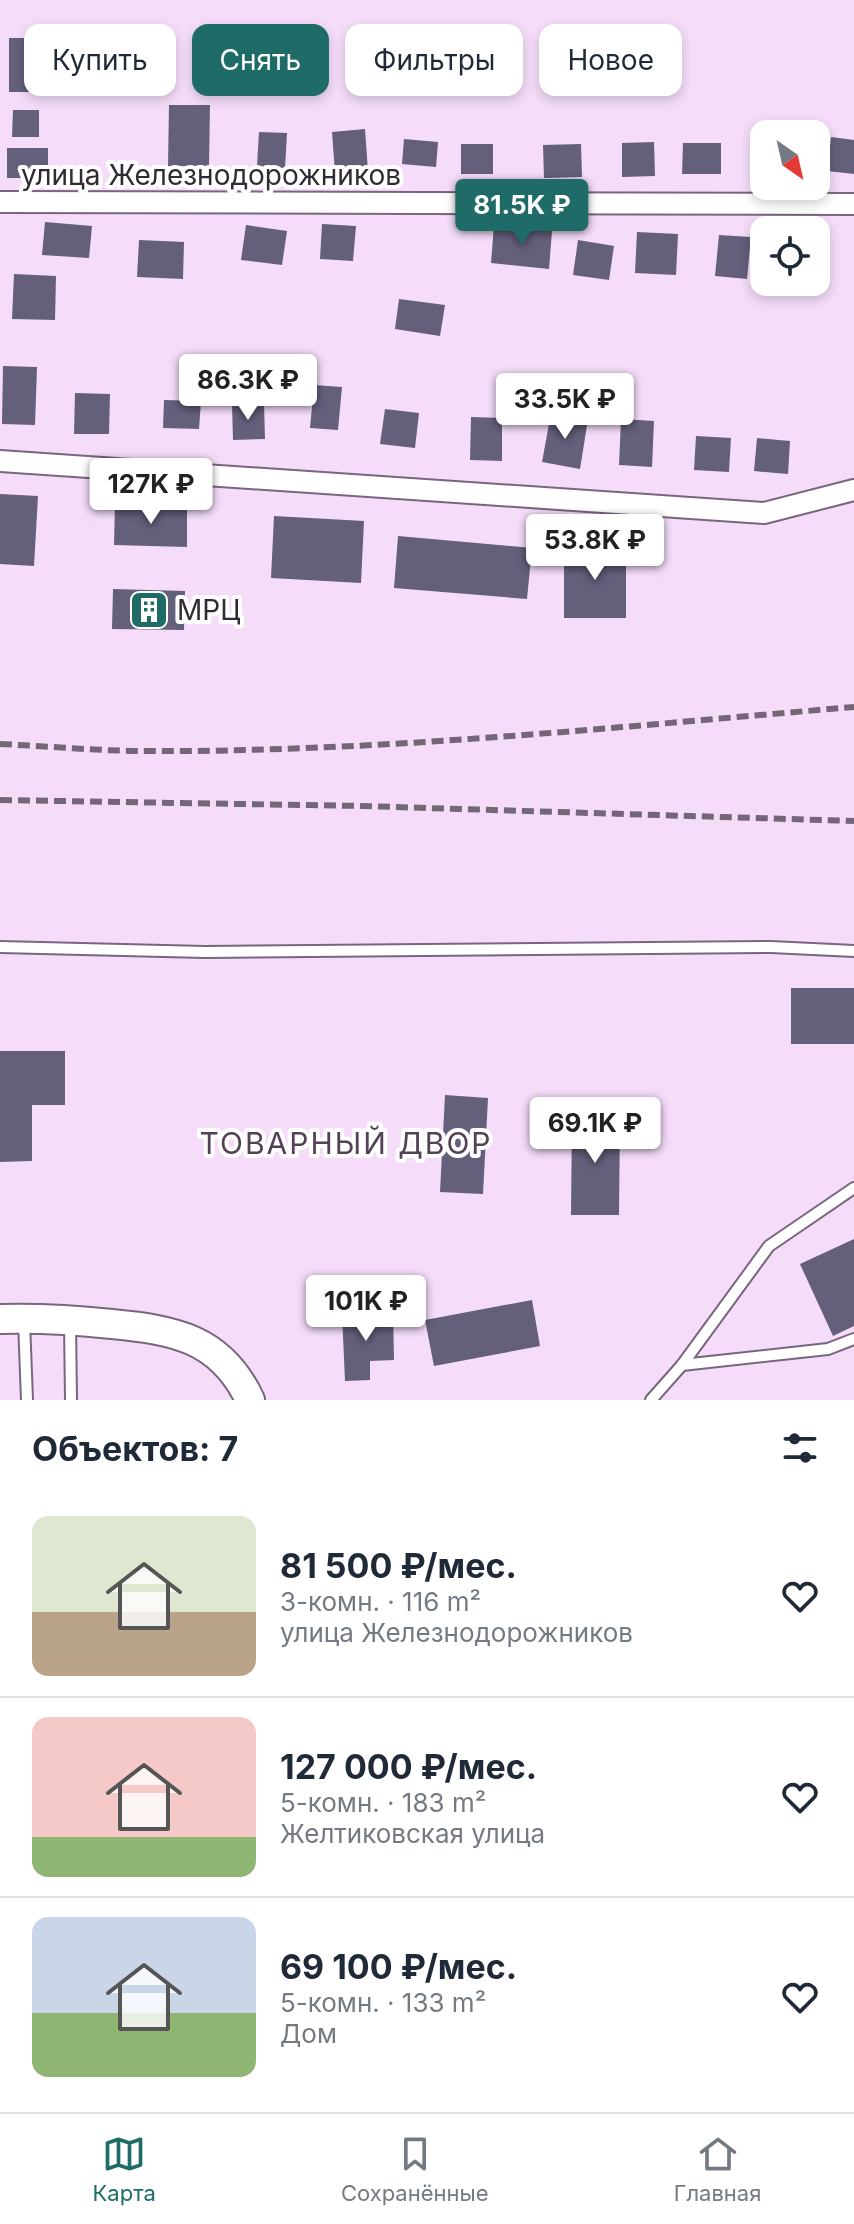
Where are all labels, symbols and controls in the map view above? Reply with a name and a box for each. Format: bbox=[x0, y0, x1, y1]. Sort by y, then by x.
chip: Купить bbox=[24, 24, 176, 96]
chip: Снять bbox=[192, 24, 329, 96]
chip: Фильтры bbox=[345, 24, 523, 96]
chip: Новое bbox=[539, 24, 682, 96]
north arrow bbox=[750, 120, 830, 200]
map controls bbox=[750, 120, 830, 296]
street label: улица Железнодорожников bbox=[21, 158, 401, 192]
pin: 81.5K ₽ bbox=[448, 179, 596, 247]
text: 81.5K ₽ bbox=[473, 189, 571, 220]
button: locate bbox=[750, 216, 830, 296]
pin: 86.3K ₽ bbox=[174, 354, 322, 422]
text: 86.3K ₽ bbox=[197, 364, 299, 395]
pin: 33.5K ₽ bbox=[491, 373, 639, 441]
text: 33.5K ₽ bbox=[514, 383, 616, 414]
pin: 127K ₽ bbox=[86, 458, 216, 526]
text: 127K ₽ bbox=[108, 468, 194, 499]
pin: 53.8K ₽ bbox=[521, 514, 669, 582]
text: 53.8K ₽ bbox=[544, 524, 646, 555]
building icon: МРЦ bbox=[128, 589, 170, 631]
place label: МРЦ bbox=[177, 593, 240, 627]
pin: 69.1K ₽ bbox=[521, 1097, 669, 1165]
text: 69.1K ₽ bbox=[548, 1107, 642, 1138]
district label: ТОВАРНЫЙ ДВОР bbox=[199, 1125, 493, 1161]
pin: 101K ₽ bbox=[301, 1275, 431, 1343]
text: 101K ₽ bbox=[324, 1285, 408, 1316]
icon: filters bbox=[778, 1426, 822, 1470]
text: Объектов: 7 bbox=[32, 1428, 238, 1469]
text: 81 500 ₽/мес. bbox=[280, 1545, 517, 1586]
icon: home bbox=[96, 1548, 192, 1644]
icon: heart bbox=[778, 1574, 822, 1618]
text: 3-комн. · 116 m² bbox=[280, 1586, 481, 1617]
text: улица Железнодорожников bbox=[280, 1617, 633, 1648]
text: 127 000 ₽/мес. bbox=[280, 1746, 537, 1787]
icon: home bbox=[96, 1749, 192, 1845]
icon: heart bbox=[778, 1775, 822, 1819]
text: 5-комн. · 183 m² bbox=[280, 1787, 486, 1818]
text: Желтиковская улица bbox=[280, 1818, 545, 1849]
text: 69 100 ₽/мес. bbox=[280, 1946, 517, 1987]
icon: home bbox=[96, 1949, 192, 2045]
icon: heart bbox=[778, 1975, 822, 2019]
text: 5-комн. · 133 m² bbox=[280, 1987, 486, 2018]
text: Дом bbox=[280, 2018, 337, 2049]
tab: Карта bbox=[93, 2132, 156, 2206]
tab: Сохранённые bbox=[341, 2132, 489, 2206]
tab: Главная bbox=[674, 2132, 761, 2206]

